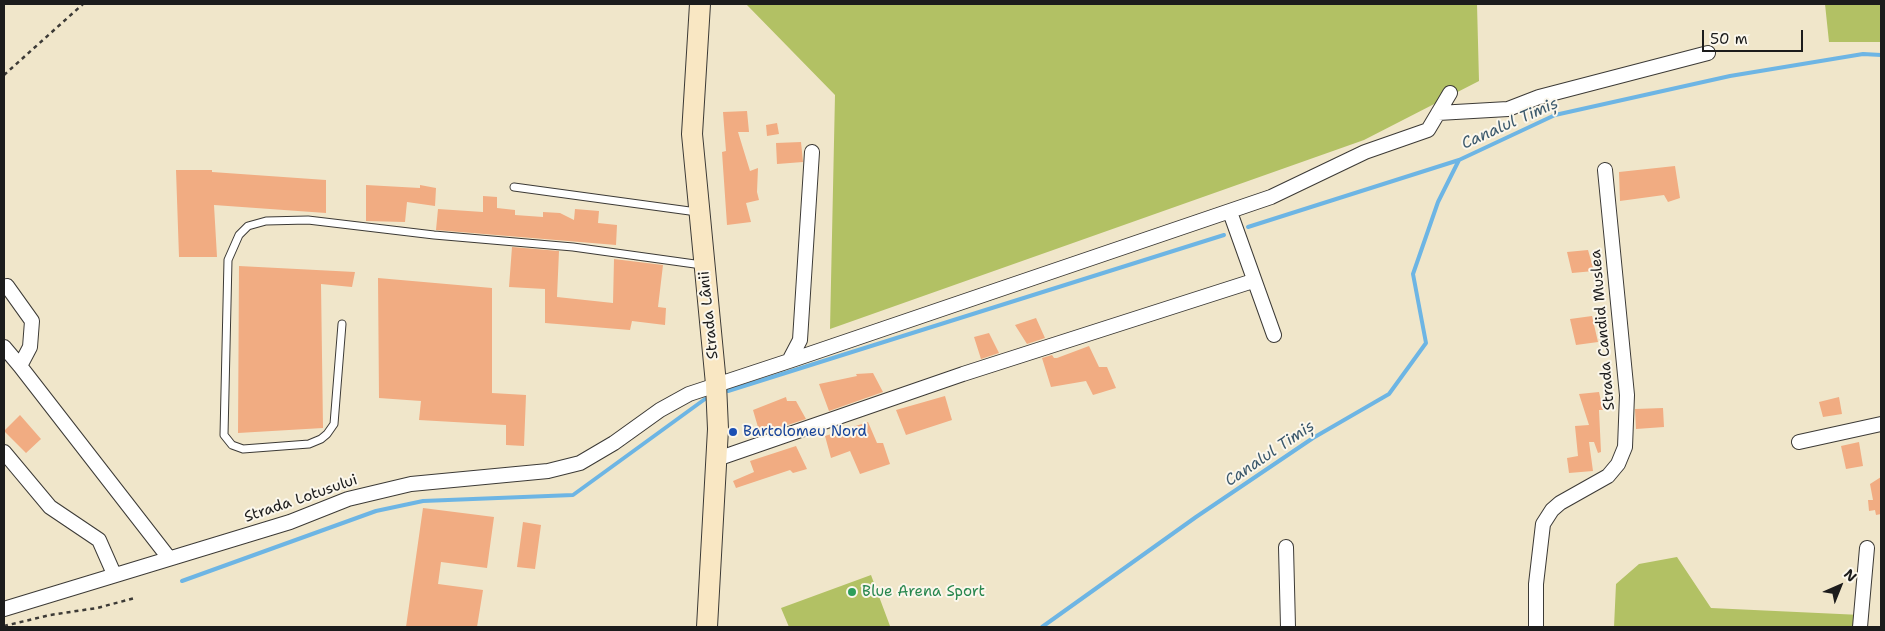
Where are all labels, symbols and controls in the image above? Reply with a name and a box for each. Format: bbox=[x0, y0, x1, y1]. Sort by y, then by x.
scale bar bbox=[1705, 20, 1806, 52]
text: 50 m bbox=[1710, 29, 1748, 49]
water label: Canalul Timiș bbox=[1459, 94, 1561, 154]
street label: Strada Candid Muslea bbox=[1587, 249, 1619, 411]
street label: Strada Lânii bbox=[695, 270, 723, 360]
water label: Canalul Timiș bbox=[1222, 417, 1318, 491]
place label: Bartolomeu Nord bbox=[743, 423, 867, 441]
marker: Bartolomeu Nord bbox=[727, 426, 739, 438]
street label: Strada Lotusului bbox=[242, 471, 360, 527]
north arrow bbox=[1815, 561, 1865, 611]
text: N bbox=[1840, 565, 1861, 586]
place label: Blue Arena Sport bbox=[862, 583, 985, 601]
marker: Blue Arena Sport bbox=[846, 586, 858, 598]

